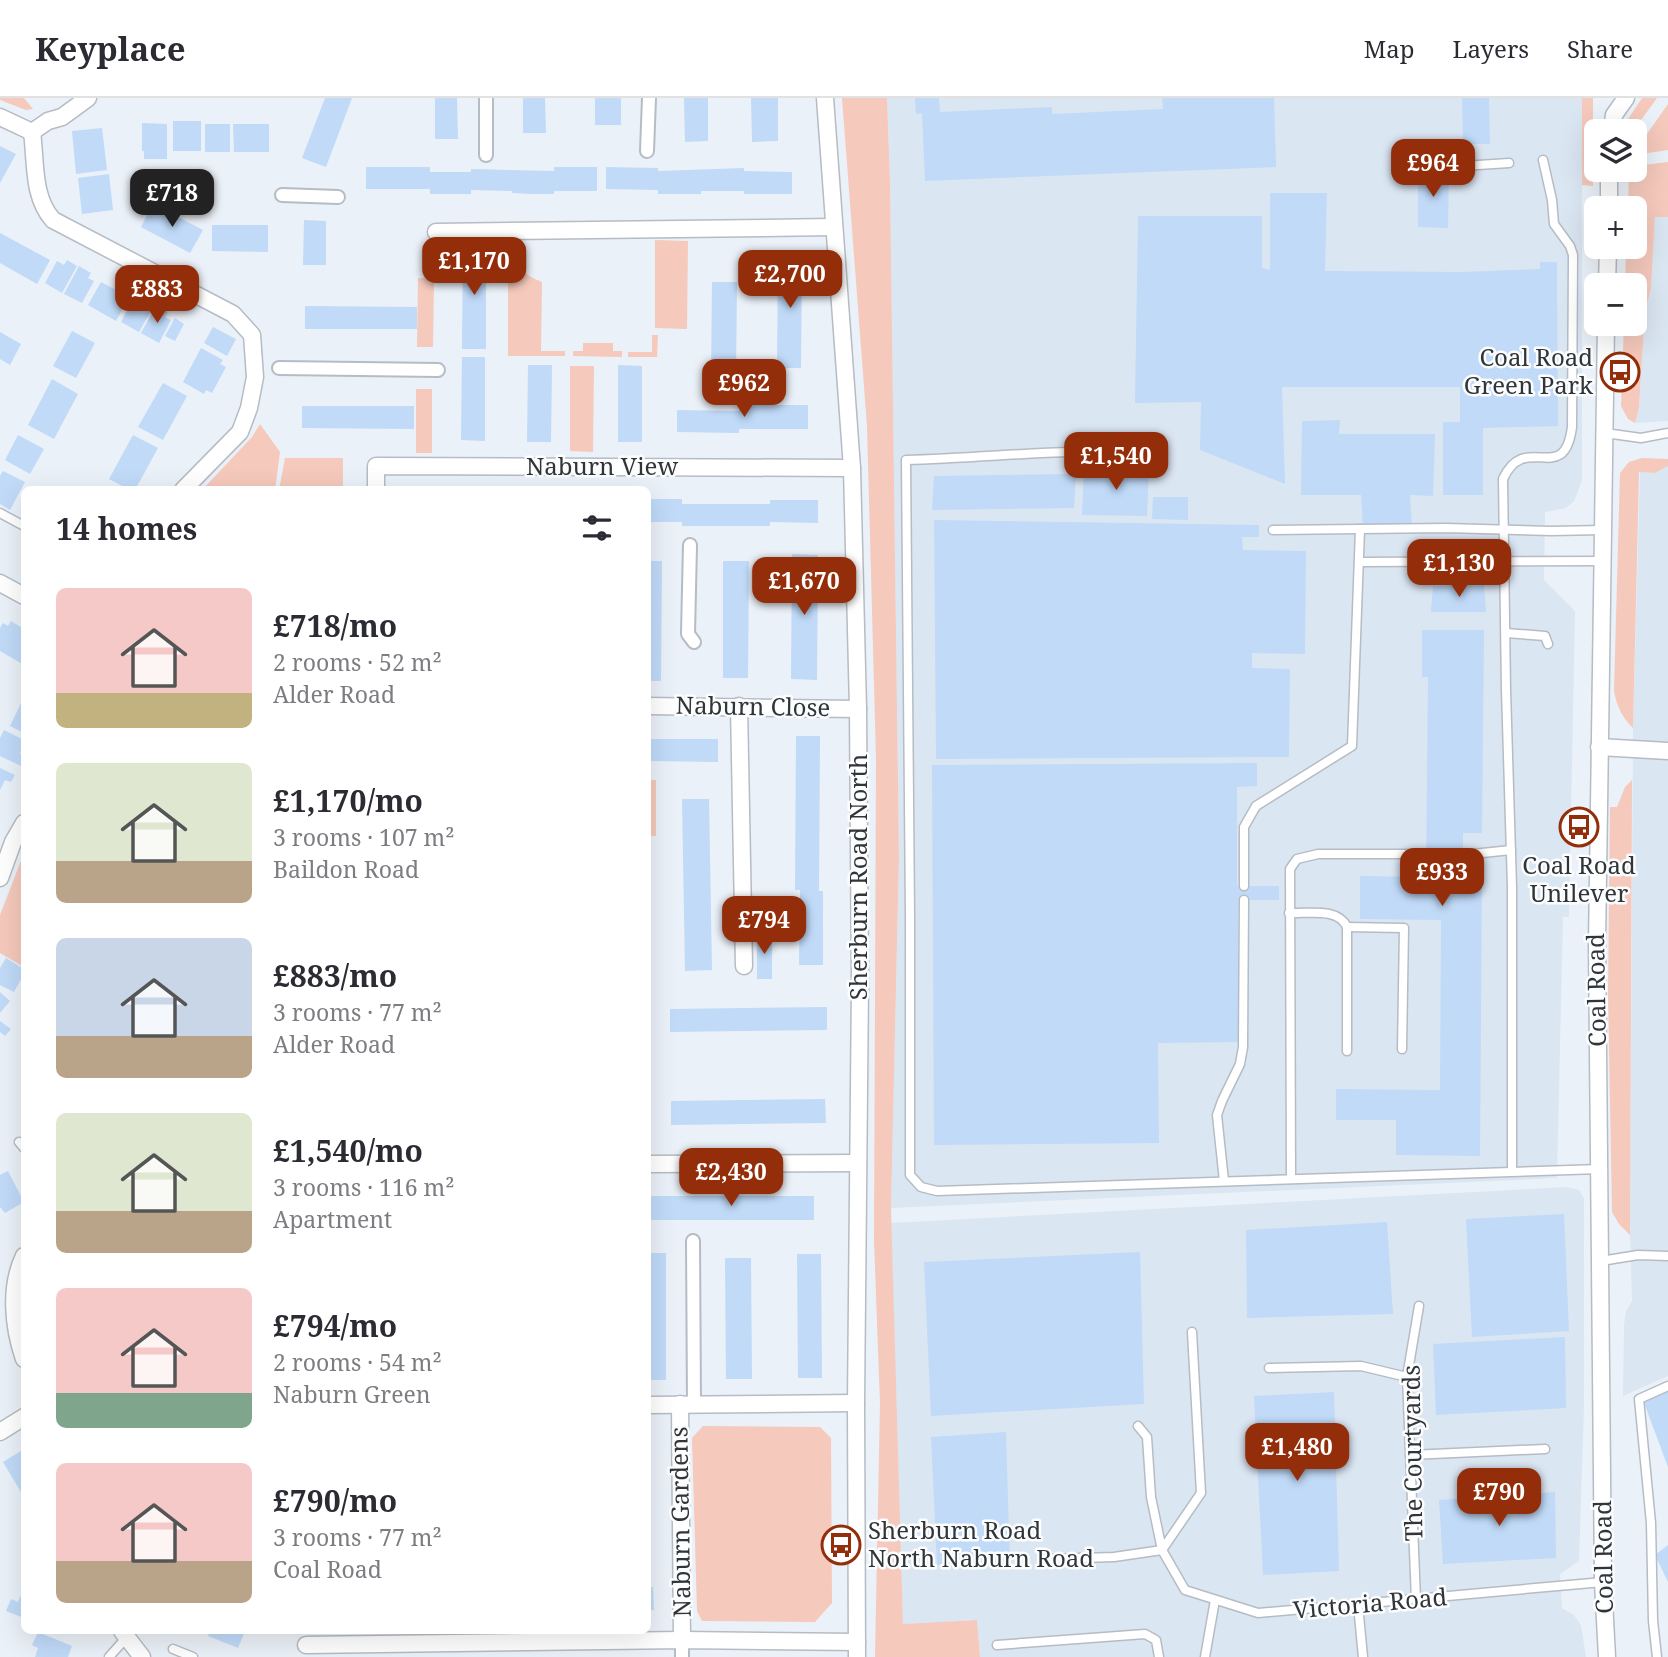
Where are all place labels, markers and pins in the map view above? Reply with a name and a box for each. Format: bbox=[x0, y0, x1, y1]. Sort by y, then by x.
pin: £964 bbox=[1392, 140, 1474, 199]
pin: £718 bbox=[131, 170, 213, 229]
pin: £1,170 bbox=[417, 238, 531, 297]
pin: £2,700 bbox=[733, 250, 847, 310]
pin: £883 bbox=[116, 266, 198, 325]
place label: Coal Road Green Park bbox=[1464, 340, 1594, 401]
bus stop icon: Coal Road Green Park bbox=[1599, 351, 1641, 393]
pin: £962 bbox=[703, 360, 785, 419]
pin: £1,540 bbox=[1059, 432, 1173, 492]
pin: £1,130 bbox=[1402, 540, 1516, 599]
pin: £1,670 bbox=[747, 558, 861, 617]
bus stop icon: Coal Road Unilever bbox=[1558, 806, 1600, 848]
pin: £933 bbox=[1401, 848, 1483, 908]
place label: Coal Road Unilever bbox=[1522, 848, 1636, 909]
pin: £794 bbox=[723, 896, 805, 956]
pin: £2,430 bbox=[674, 1148, 788, 1208]
pin: £1,480 bbox=[1240, 1424, 1354, 1483]
pin: £790 bbox=[1458, 1468, 1540, 1528]
place label: Sherburn Road North Naburn Road bbox=[868, 1513, 1094, 1574]
bus stop icon: Sherburn Road North Naburn Road bbox=[820, 1524, 862, 1566]

